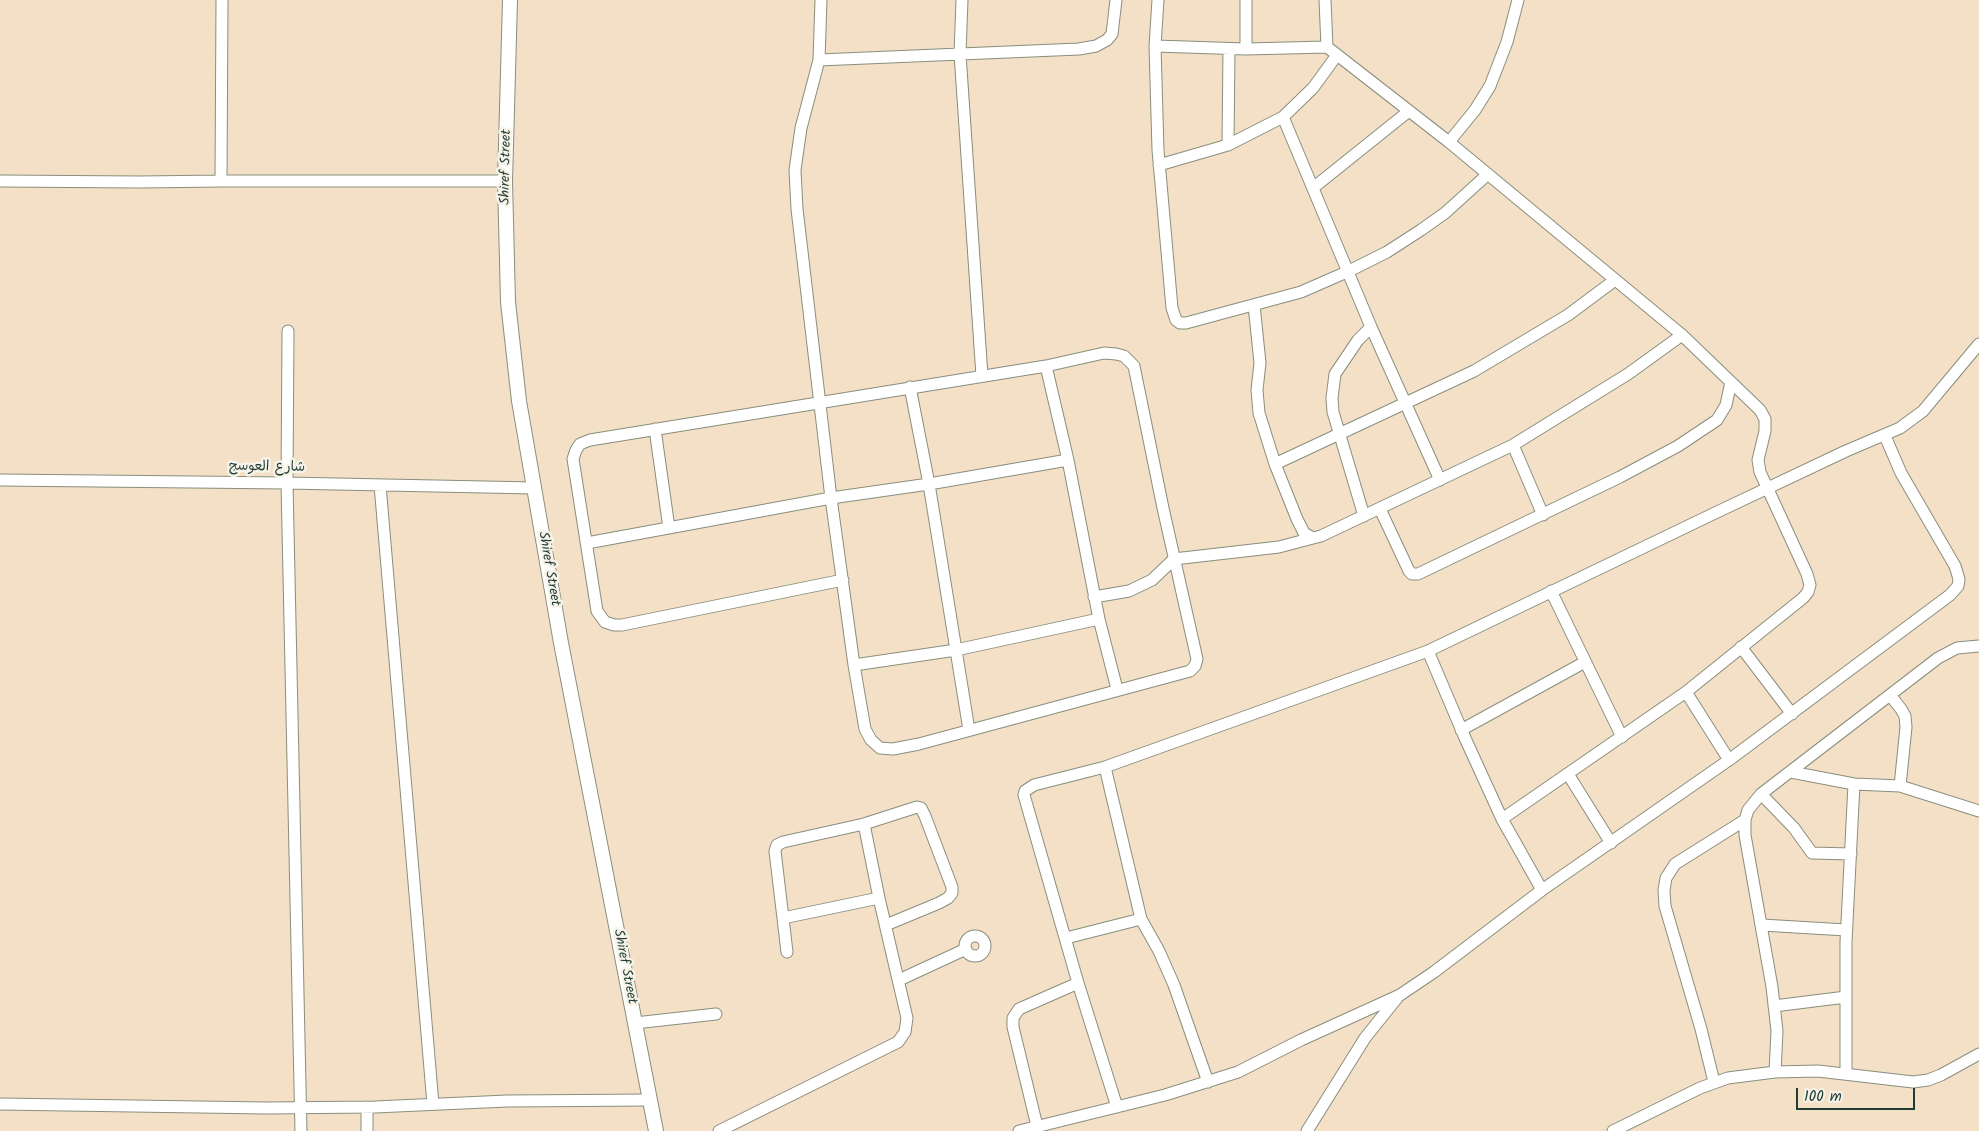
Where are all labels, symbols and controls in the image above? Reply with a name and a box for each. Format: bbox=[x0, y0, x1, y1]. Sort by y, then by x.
street label: Shiref Street bbox=[498, 129, 516, 205]
street label: شارع العوسج bbox=[229, 459, 305, 477]
street label: Shiref Street bbox=[533, 530, 563, 608]
street label: Shiref Street bbox=[609, 928, 639, 1006]
scale bar bbox=[1799, 1078, 1918, 1110]
text: 100 m bbox=[1804, 1085, 1842, 1109]

